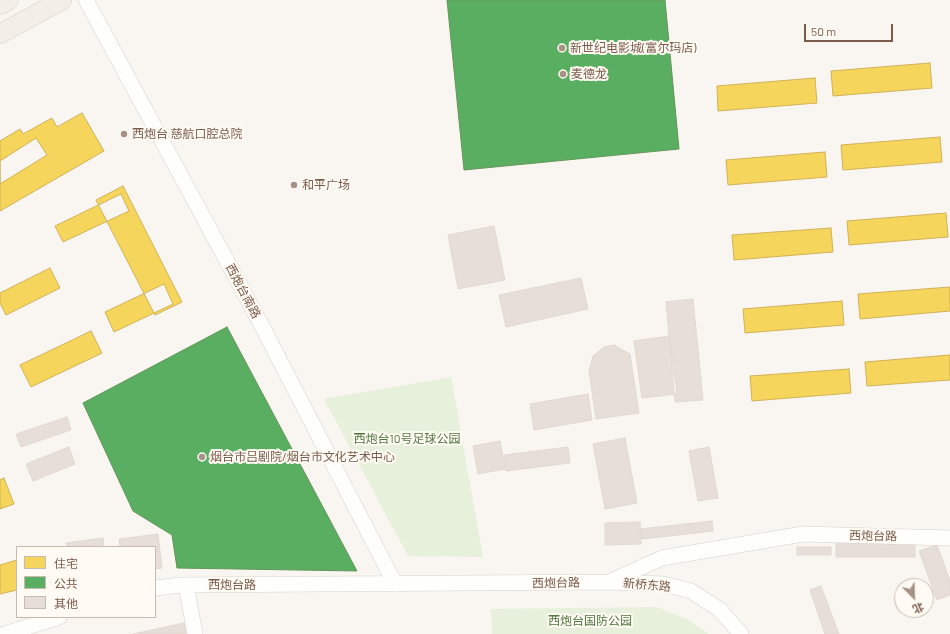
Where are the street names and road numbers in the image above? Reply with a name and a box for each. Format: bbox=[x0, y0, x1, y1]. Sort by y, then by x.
street label: 西炮台南路 bbox=[223, 261, 263, 321]
street label: 西炮台路 bbox=[849, 528, 897, 544]
street label: 西炮台路 bbox=[532, 575, 580, 591]
street label: 新桥东路 bbox=[622, 576, 672, 594]
street label: 西炮台路 bbox=[208, 578, 256, 592]

